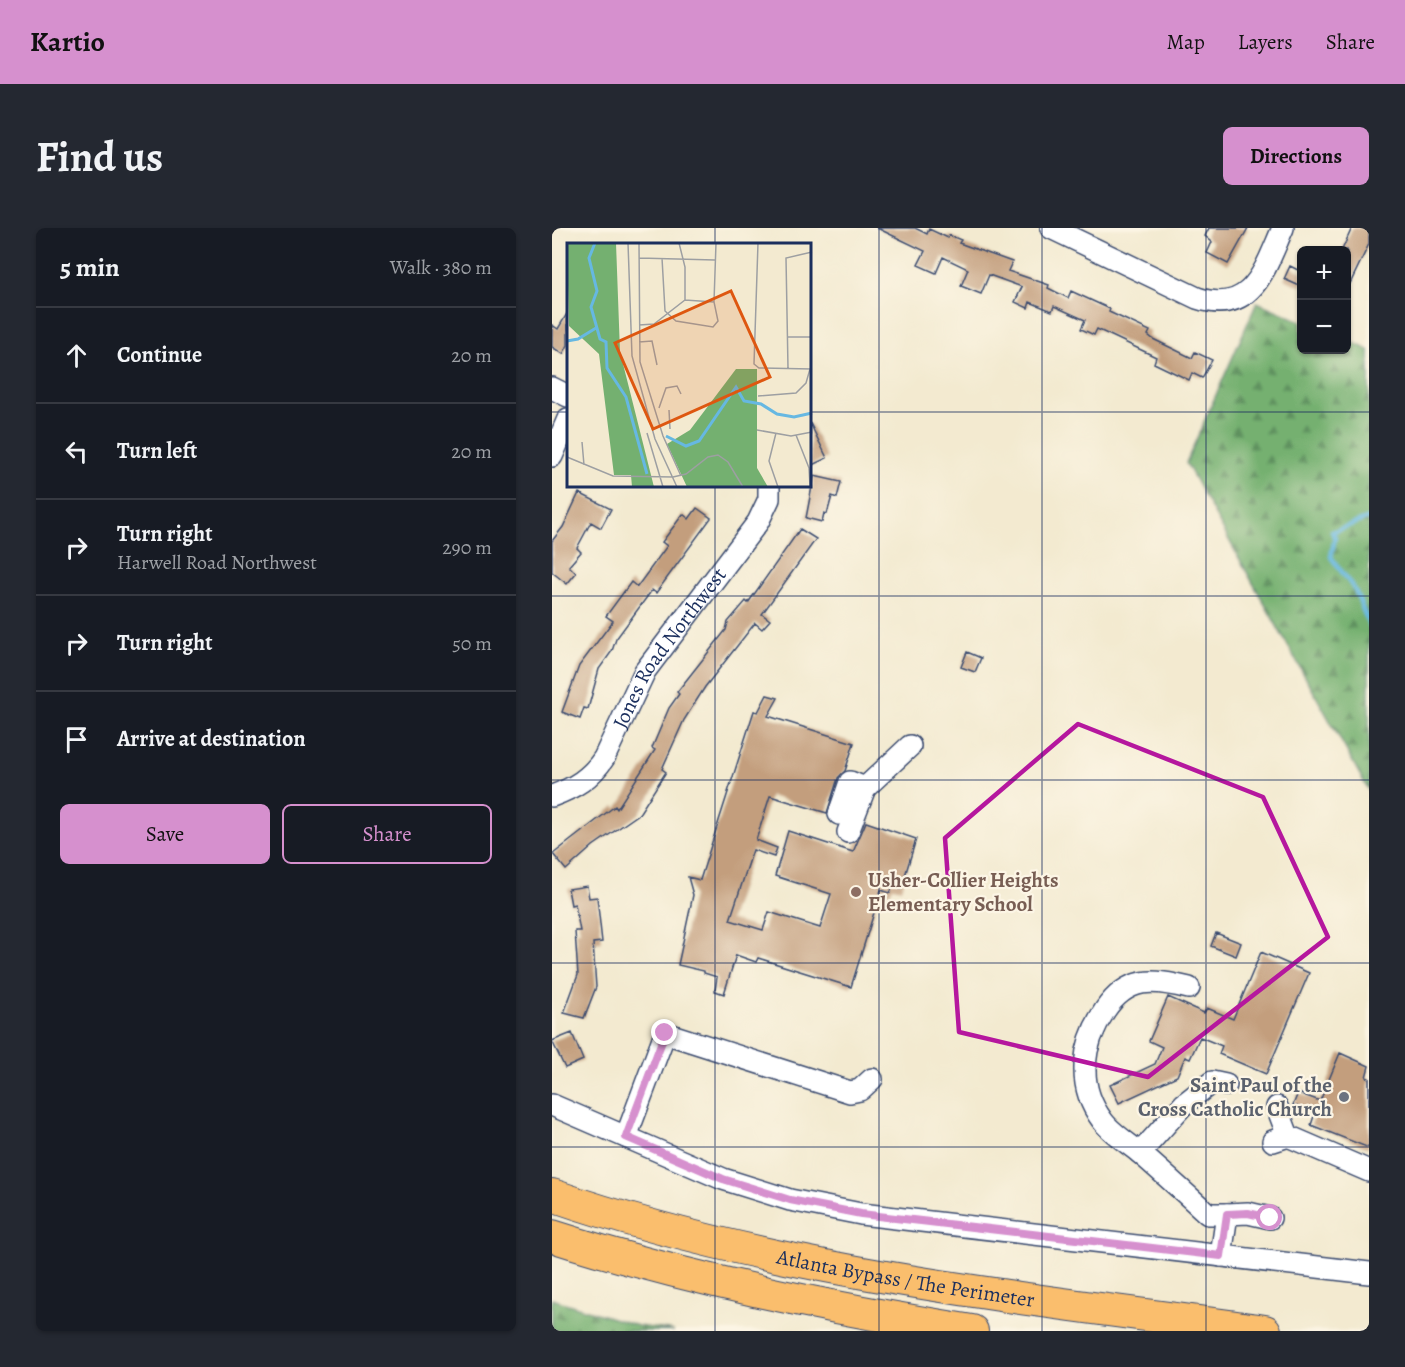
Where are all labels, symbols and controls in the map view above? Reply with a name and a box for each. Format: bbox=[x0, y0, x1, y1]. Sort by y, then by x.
text: Kartio bbox=[30, 23, 105, 61]
text: Map bbox=[1166, 28, 1205, 56]
text: Layers bbox=[1238, 28, 1293, 56]
text: Share bbox=[1326, 28, 1375, 56]
button: Directions bbox=[1223, 127, 1369, 185]
text: Find us bbox=[36, 128, 163, 185]
inset map bbox=[567, 243, 812, 488]
map controls bbox=[1297, 246, 1351, 354]
button: + bbox=[1297, 246, 1351, 300]
text: 5 min bbox=[60, 250, 120, 285]
text: Walk · 380 m bbox=[390, 254, 492, 281]
button: − bbox=[1297, 300, 1351, 354]
icon: ahead bbox=[60, 339, 93, 372]
text: Continue bbox=[117, 340, 202, 370]
text: 20 m bbox=[451, 342, 492, 369]
icon: left bbox=[60, 435, 93, 468]
text: Turn left bbox=[117, 436, 197, 466]
text: 20 m bbox=[451, 438, 492, 465]
text: Turn right bbox=[117, 519, 213, 549]
icon: right bbox=[60, 531, 93, 564]
text: 290 m bbox=[442, 534, 492, 561]
text: Harwell Road Northwest bbox=[117, 549, 317, 576]
street label: Jones Road Northwest bbox=[606, 562, 733, 733]
icon: right bbox=[60, 627, 93, 660]
text: Turn right bbox=[117, 628, 213, 658]
text: 50 m bbox=[452, 630, 492, 657]
icon: arrive bbox=[60, 723, 93, 756]
text: Arrive at destination bbox=[117, 724, 306, 754]
button: Save bbox=[60, 804, 270, 864]
button: Share bbox=[282, 804, 492, 864]
place label: Usher-Collier Heights Elementary School bbox=[868, 866, 1059, 918]
marker: Usher-Collier Heights Elementary School bbox=[849, 885, 863, 899]
route end bbox=[651, 1019, 677, 1045]
place label: Saint Paul of the Cross Catholic Church bbox=[1138, 1071, 1332, 1123]
marker: Saint Paul of the Cross Catholic Church bbox=[1337, 1090, 1351, 1104]
route start bbox=[1256, 1204, 1282, 1230]
street label: Atlanta Bypass / The Perimeter bbox=[773, 1242, 1036, 1314]

